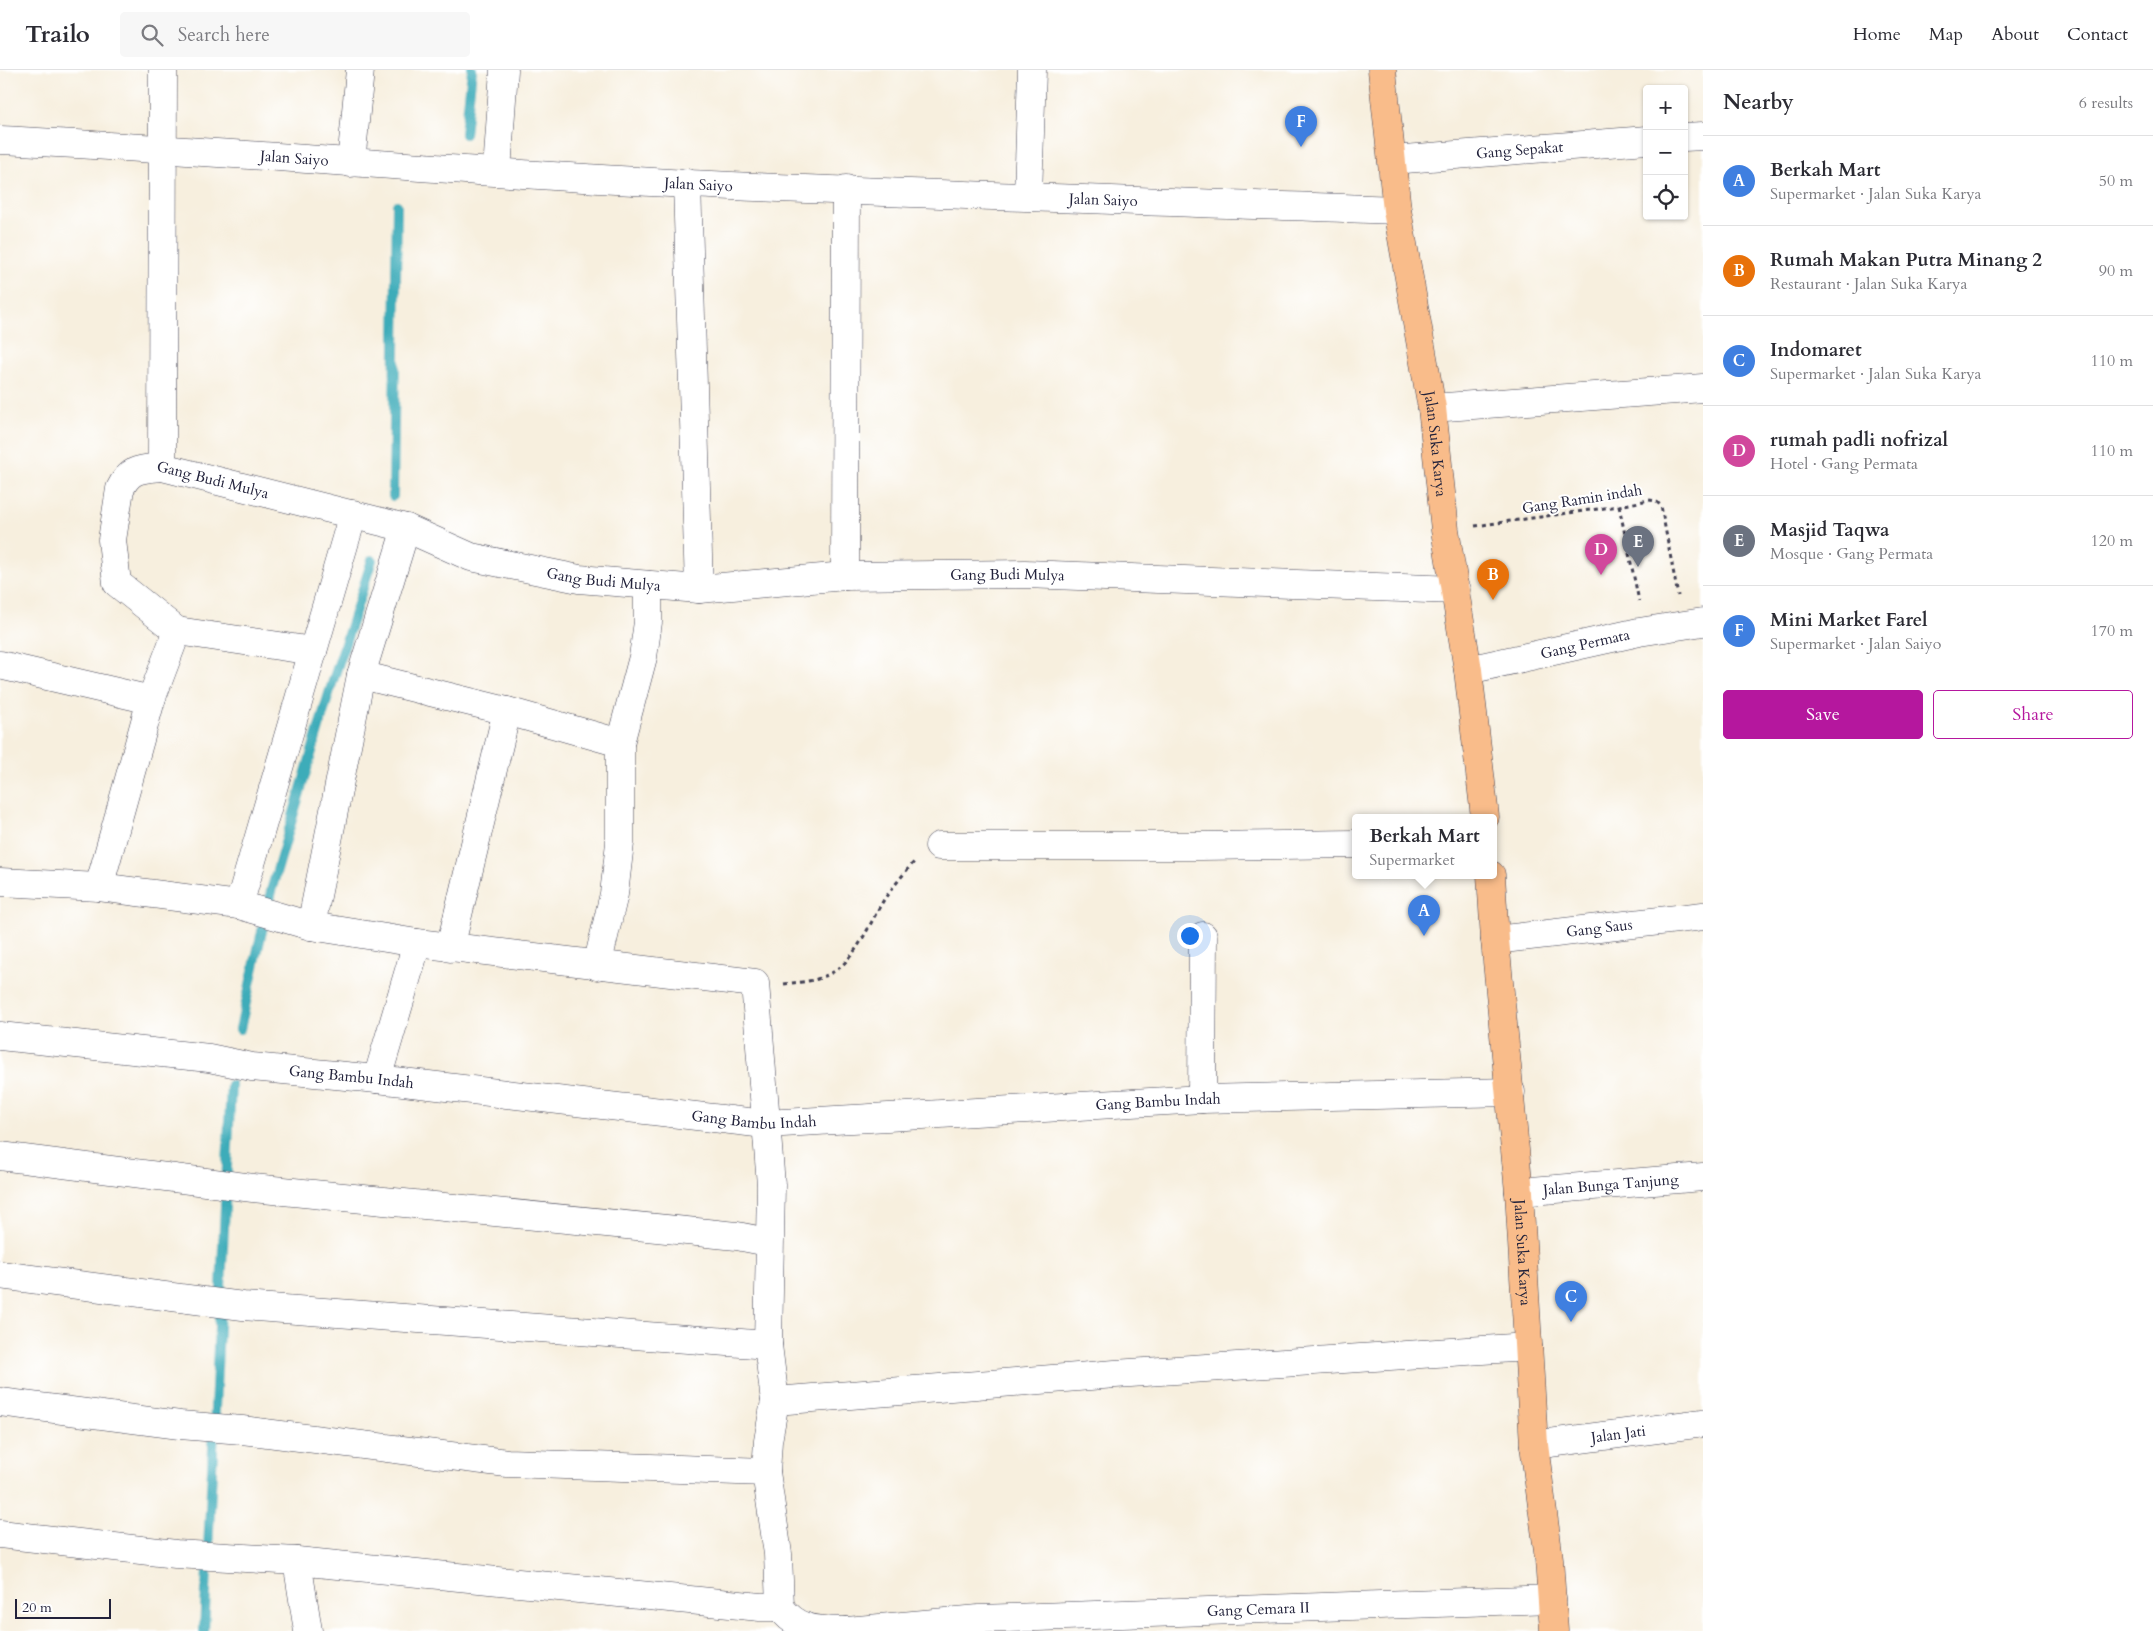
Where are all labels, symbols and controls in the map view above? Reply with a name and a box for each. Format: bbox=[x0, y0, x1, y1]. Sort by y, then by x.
search box bbox=[120, 12, 470, 57]
text: Trailo bbox=[25, 18, 90, 51]
icon: search bbox=[138, 21, 166, 49]
text: Search here bbox=[178, 22, 270, 48]
text: Home bbox=[1853, 22, 1901, 47]
text: Map bbox=[1929, 22, 1963, 47]
text: About bbox=[1991, 22, 2039, 47]
text: Contact bbox=[2067, 22, 2128, 47]
map controls bbox=[1643, 85, 1688, 220]
button: + bbox=[1643, 85, 1688, 130]
text: Nearby bbox=[1723, 88, 1794, 117]
text: 6 results bbox=[2079, 92, 2133, 114]
pin: F bbox=[1285, 106, 1317, 147]
button: − bbox=[1643, 130, 1688, 175]
street label: Gang Sepakat bbox=[1475, 137, 1564, 163]
street label: Jalan Saiyo bbox=[257, 146, 329, 171]
text: Berkah Mart bbox=[1770, 157, 1880, 183]
text: A bbox=[1733, 170, 1745, 192]
text: 50 m bbox=[2099, 170, 2133, 192]
street label: Jalan Saiyo bbox=[662, 173, 733, 196]
button: locate bbox=[1643, 175, 1688, 220]
text: Supermarket · Jalan Suka Karya bbox=[1770, 183, 1982, 205]
street label: Jalan Saiyo bbox=[1067, 189, 1138, 211]
text: Rumah Makan Putra Minang 2 bbox=[1770, 247, 2042, 273]
text: B bbox=[1733, 260, 1745, 282]
text: 90 m bbox=[2099, 260, 2133, 282]
text: Restaurant · Jalan Suka Karya bbox=[1770, 273, 1967, 295]
text: Indomaret bbox=[1770, 337, 1862, 363]
text: C bbox=[1733, 350, 1745, 372]
text: 110 m bbox=[2091, 350, 2133, 372]
text: Supermarket · Jalan Suka Karya bbox=[1770, 363, 1982, 385]
street label: Jalan Suka Karya bbox=[1419, 388, 1451, 498]
text: rumah padli nofrizal bbox=[1770, 427, 1948, 453]
text: D bbox=[1732, 440, 1746, 462]
text: 110 m bbox=[2091, 440, 2133, 462]
text: Hotel · Gang Permata bbox=[1770, 453, 1918, 475]
street label: Gang Budi Mulya bbox=[155, 456, 271, 503]
street label: Gang Ramin indah bbox=[1521, 480, 1644, 518]
text: Masjid Taqwa bbox=[1770, 517, 1889, 543]
pin: E bbox=[1622, 526, 1654, 567]
text: E bbox=[1734, 530, 1744, 552]
text: 120 m bbox=[2091, 530, 2133, 552]
pin: D bbox=[1585, 534, 1617, 575]
text: Mosque · Gang Permata bbox=[1770, 543, 1933, 565]
pin: B bbox=[1477, 559, 1509, 600]
street label: Gang Budi Mulya bbox=[545, 563, 662, 596]
street label: Gang Budi Mulya bbox=[950, 564, 1066, 585]
text: Mini Market Farel bbox=[1770, 607, 1928, 633]
text: F bbox=[1734, 620, 1744, 642]
text: 170 m bbox=[2091, 620, 2133, 642]
street label: Gang Permata bbox=[1539, 624, 1632, 664]
text: Supermarket · Jalan Saiyo bbox=[1770, 633, 1941, 655]
button: Save bbox=[1723, 690, 1923, 739]
button: Share bbox=[1933, 690, 2133, 739]
popup bbox=[1352, 814, 1497, 879]
text: Berkah Mart bbox=[1369, 823, 1480, 849]
text: Supermarket bbox=[1369, 849, 1455, 871]
pin: A bbox=[1408, 895, 1440, 936]
street label: Gang Saus bbox=[1565, 914, 1634, 942]
your location bbox=[1177, 923, 1203, 949]
street label: Gang Bambu Indah bbox=[288, 1061, 416, 1093]
street label: Gang Bambu Indah bbox=[1095, 1089, 1222, 1115]
street label: Gang Bambu Indah bbox=[690, 1106, 818, 1134]
street label: Jalan Bunga Tanjung bbox=[1540, 1169, 1680, 1200]
street label: Jalan Suka Karya bbox=[1509, 1197, 1536, 1307]
pin: C bbox=[1555, 1281, 1587, 1322]
street label: Jalan Jati bbox=[1588, 1421, 1647, 1448]
scale bar bbox=[15, 1596, 111, 1619]
street label: Gang Cemara II bbox=[1206, 1597, 1310, 1621]
text: 20 m bbox=[22, 1598, 52, 1617]

